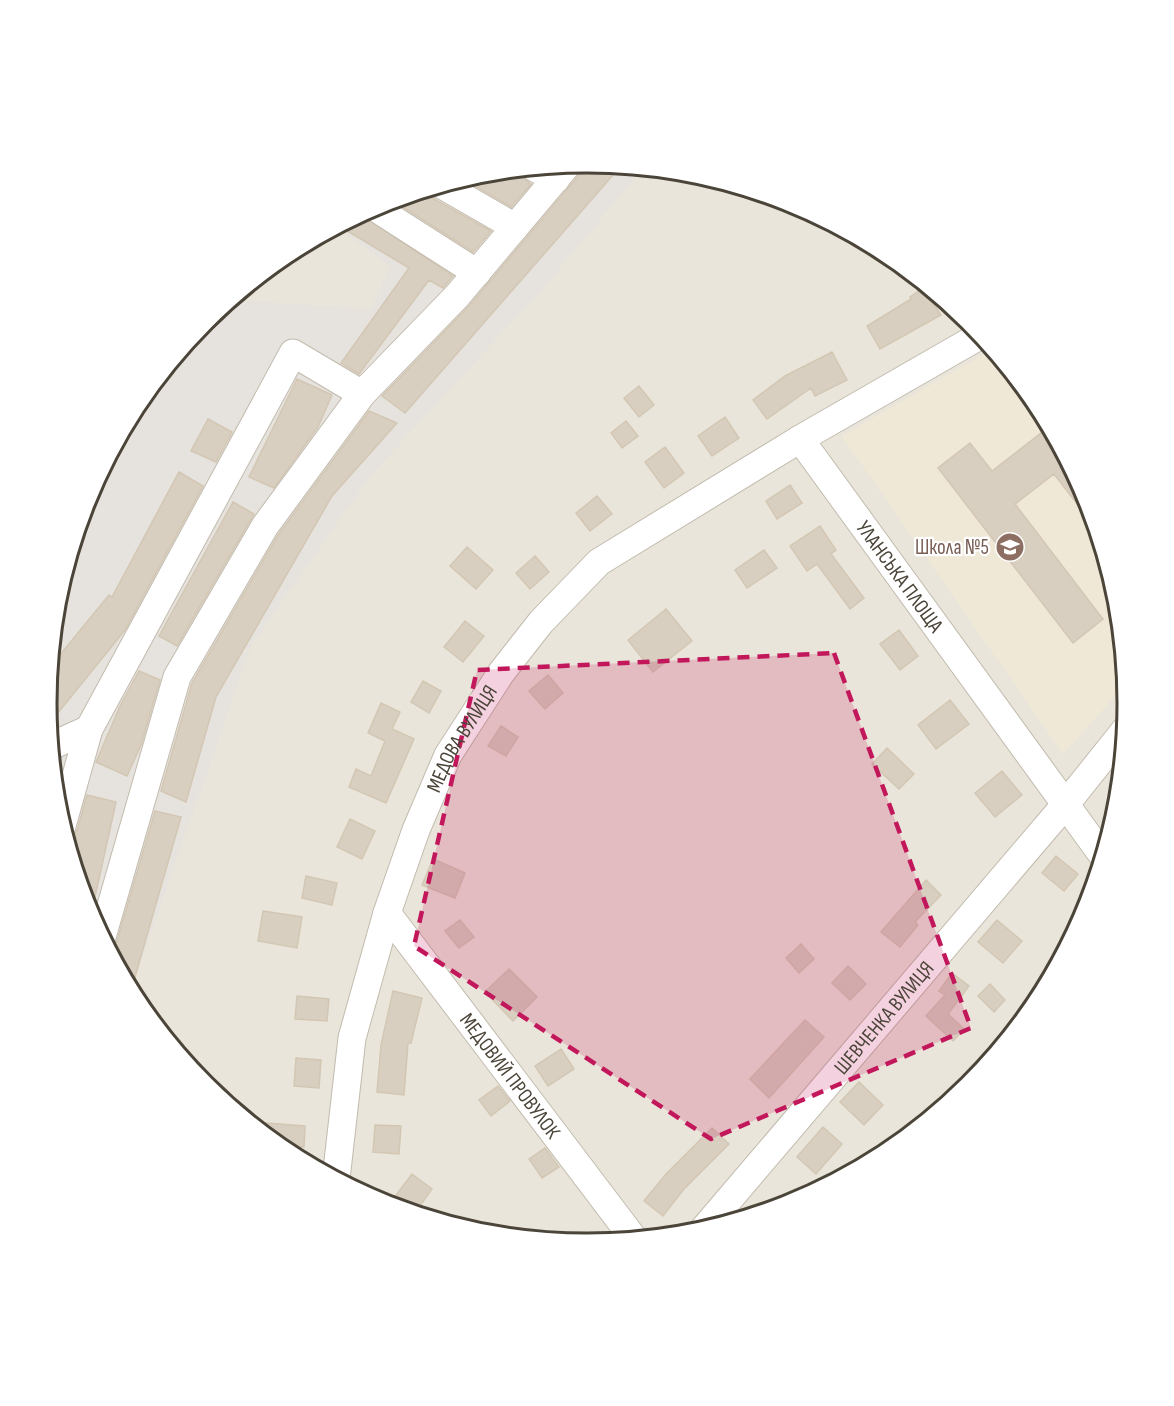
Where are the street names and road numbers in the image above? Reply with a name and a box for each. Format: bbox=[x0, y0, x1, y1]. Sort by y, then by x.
street label: УЛАНСЬКА ПЛОЩА bbox=[851, 516, 949, 638]
street label: МЕДОВА ВУЛИЦЯ bbox=[422, 681, 503, 796]
street label: ШЕВЧЕНКА ВУЛИЦЯ bbox=[829, 956, 939, 1080]
street label: МЕДОВИЙ ПРОВУЛОК bbox=[454, 1008, 566, 1144]

